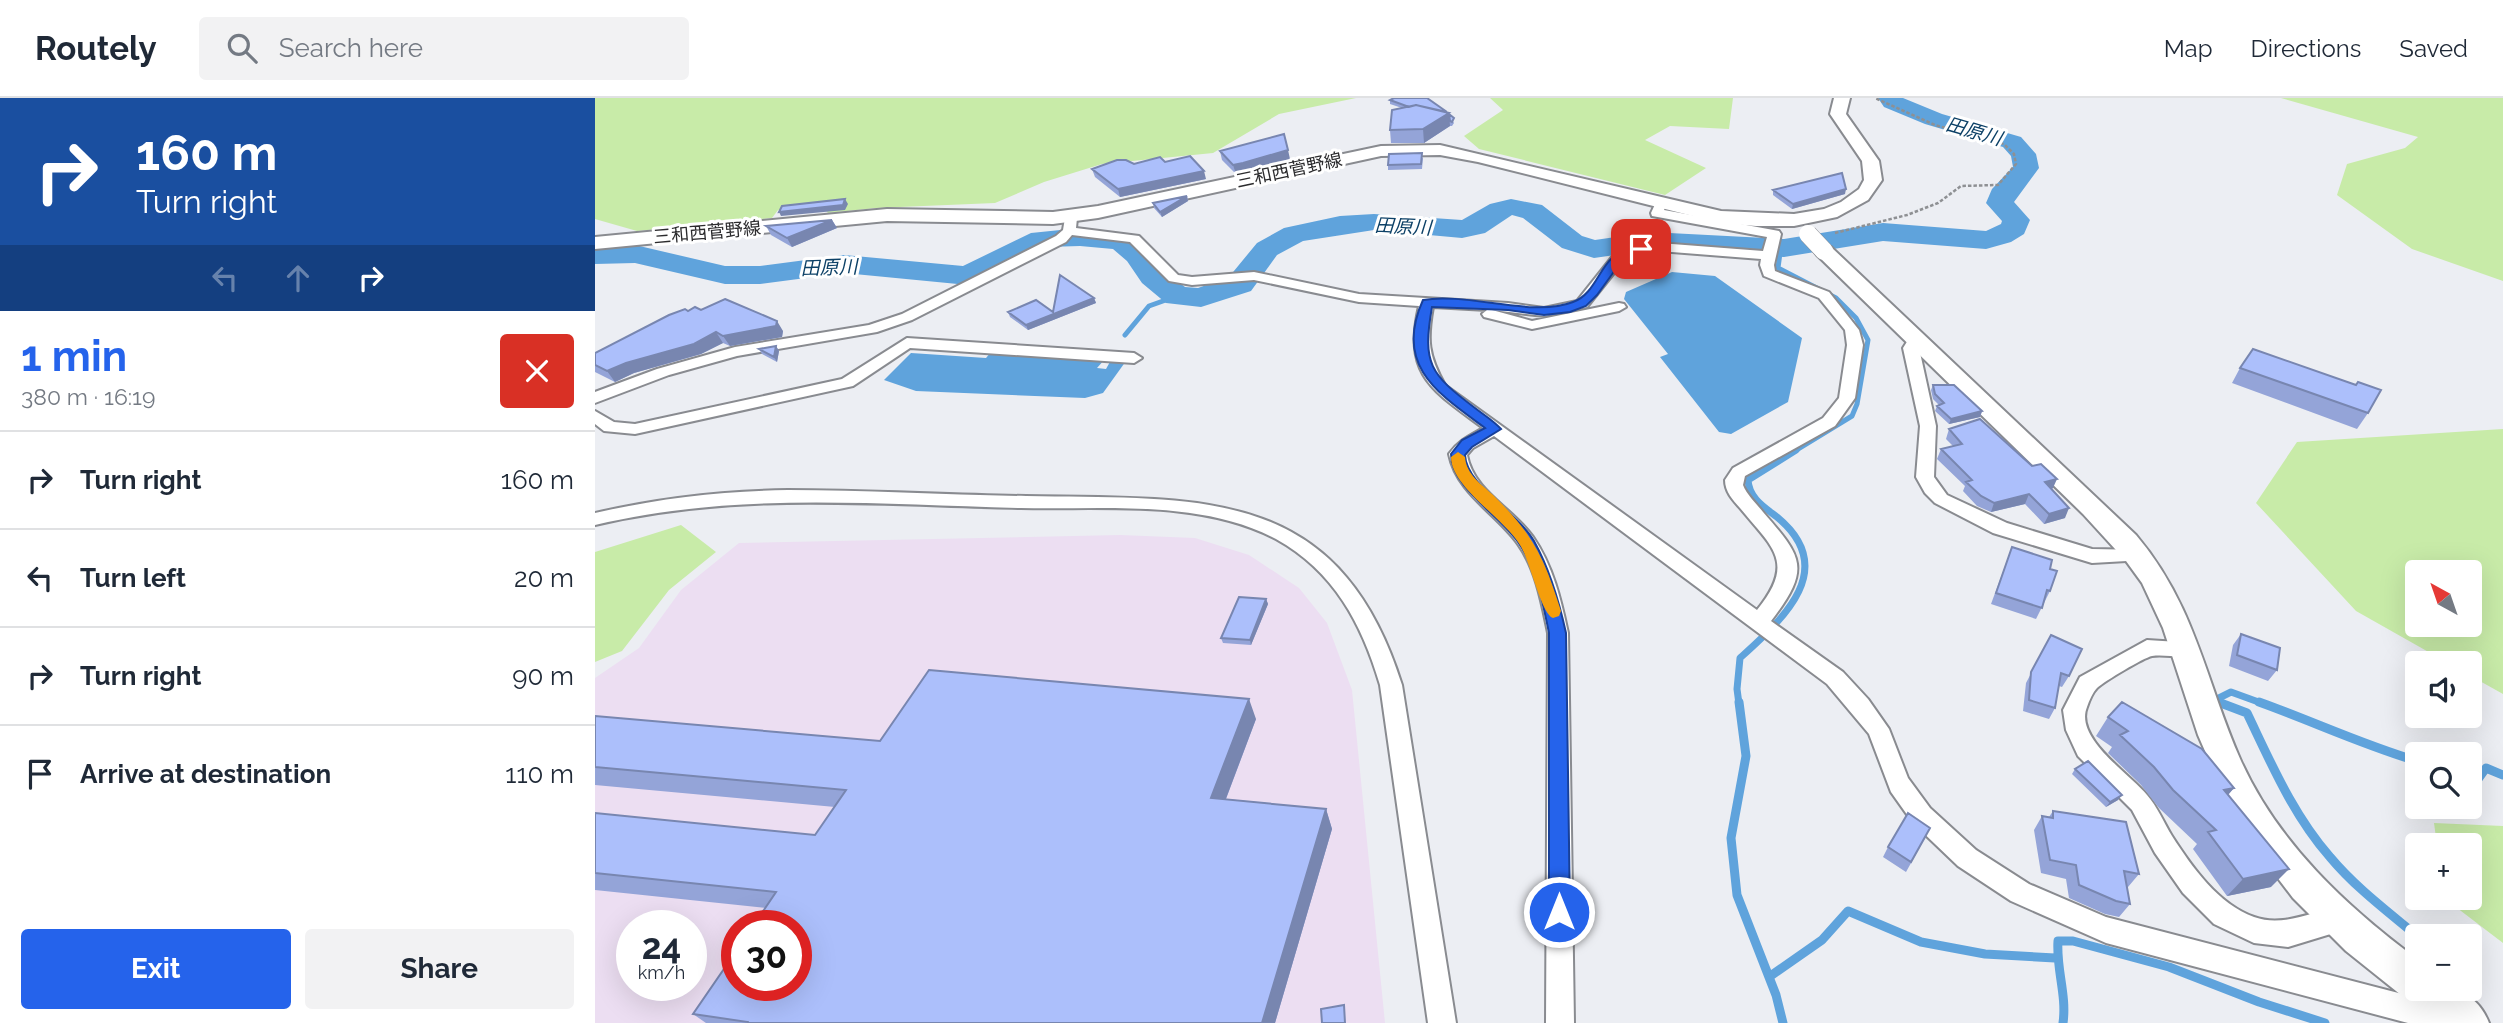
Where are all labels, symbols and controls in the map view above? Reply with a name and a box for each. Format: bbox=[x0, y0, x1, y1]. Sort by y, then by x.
search box bbox=[199, 17, 689, 80]
text: Routely bbox=[35, 29, 157, 68]
icon: search bbox=[223, 29, 261, 67]
text: Search here bbox=[279, 33, 423, 63]
text: Map bbox=[2164, 34, 2213, 63]
text: Directions bbox=[2251, 34, 2361, 63]
text: Saved bbox=[2399, 34, 2468, 63]
water label: 田原川 bbox=[1944, 113, 2006, 150]
text: 160 m bbox=[136, 124, 277, 181]
icon: right bbox=[21, 126, 112, 217]
street label: 三和西菅野線 bbox=[1234, 149, 1344, 191]
text: Turn right bbox=[136, 183, 277, 220]
water label: 田原川 bbox=[1374, 214, 1434, 239]
street label: 三和西菅野線 bbox=[652, 217, 762, 247]
pin bbox=[1611, 219, 1671, 279]
icon: arrive bbox=[1622, 230, 1660, 268]
water label: 田原川 bbox=[800, 255, 860, 279]
icon: left bbox=[206, 259, 244, 297]
icon: ahead bbox=[279, 259, 317, 297]
icon: right bbox=[352, 259, 390, 297]
text: 1 min bbox=[21, 332, 127, 381]
button: close bbox=[500, 334, 574, 408]
text: 380 m · 16:19 bbox=[21, 383, 155, 410]
icon: right bbox=[21, 461, 59, 499]
text: Turn right bbox=[80, 465, 201, 495]
text: 160 m bbox=[501, 465, 574, 495]
icon: left bbox=[21, 559, 59, 597]
north arrow bbox=[2405, 560, 2481, 637]
map controls bbox=[2405, 560, 2482, 1001]
text: Turn left bbox=[80, 563, 186, 593]
text: 20 m bbox=[514, 563, 574, 593]
button: sound bbox=[2405, 651, 2482, 728]
icon: right bbox=[21, 657, 59, 695]
text: Turn right bbox=[80, 661, 201, 691]
text: 90 m bbox=[512, 661, 574, 691]
button: search bbox=[2405, 742, 2482, 819]
icon: arrive bbox=[21, 755, 59, 793]
text: Arrive at destination bbox=[80, 759, 331, 789]
text: 110 m bbox=[505, 759, 574, 789]
button: + bbox=[2405, 833, 2482, 910]
position arrow bbox=[1522, 875, 1596, 949]
speed limit sign: 30 bbox=[721, 910, 812, 1001]
button: − bbox=[2405, 924, 2482, 1001]
text: 24 bbox=[642, 926, 681, 967]
button: Exit bbox=[21, 929, 291, 1009]
button: Share bbox=[305, 929, 574, 1009]
text: km/h bbox=[638, 962, 685, 983]

